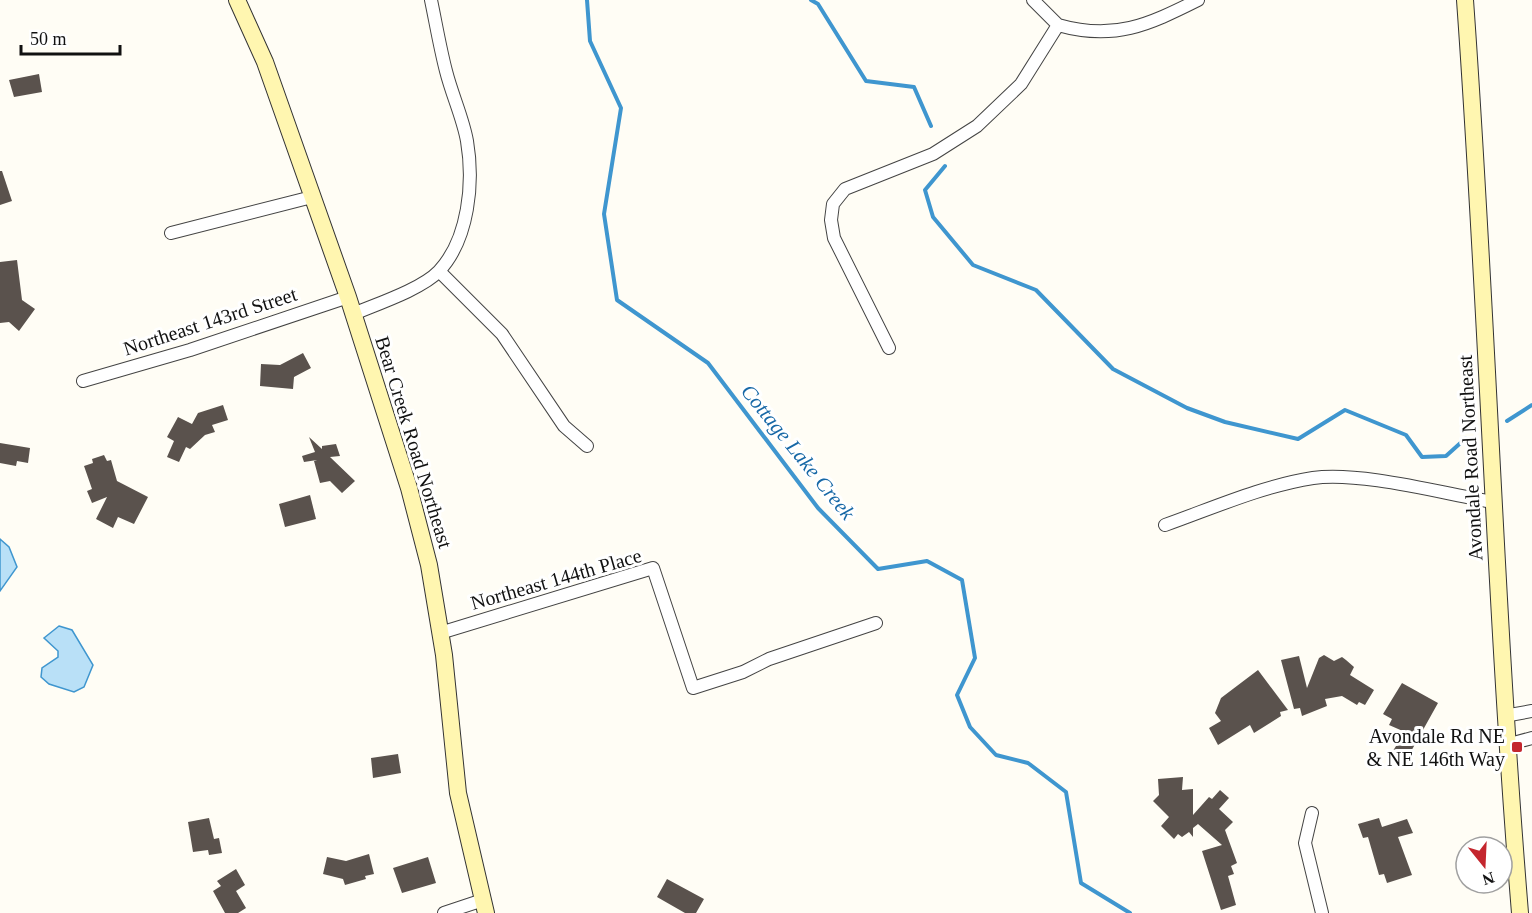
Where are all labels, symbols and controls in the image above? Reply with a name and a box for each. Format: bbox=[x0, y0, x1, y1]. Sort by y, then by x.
scale bar bbox=[21, 18, 120, 56]
text: 50 m bbox=[30, 29, 67, 49]
street label: Northeast 143rd Street bbox=[120, 282, 300, 359]
street label: Bear Creek Road Northeast bbox=[371, 333, 457, 551]
street label: Avondale Road Northeast bbox=[1454, 354, 1486, 562]
water label: Cottage Lake Creek bbox=[736, 379, 860, 525]
street label: Northeast 144th Place bbox=[468, 544, 644, 614]
place label: Avondale Rd NE & NE 146th Way bbox=[1366, 725, 1505, 771]
marker: Avondale Rd NE & NE 146th Way bbox=[1510, 740, 1524, 754]
north arrow bbox=[1454, 835, 1514, 895]
text: N bbox=[1480, 869, 1497, 889]

